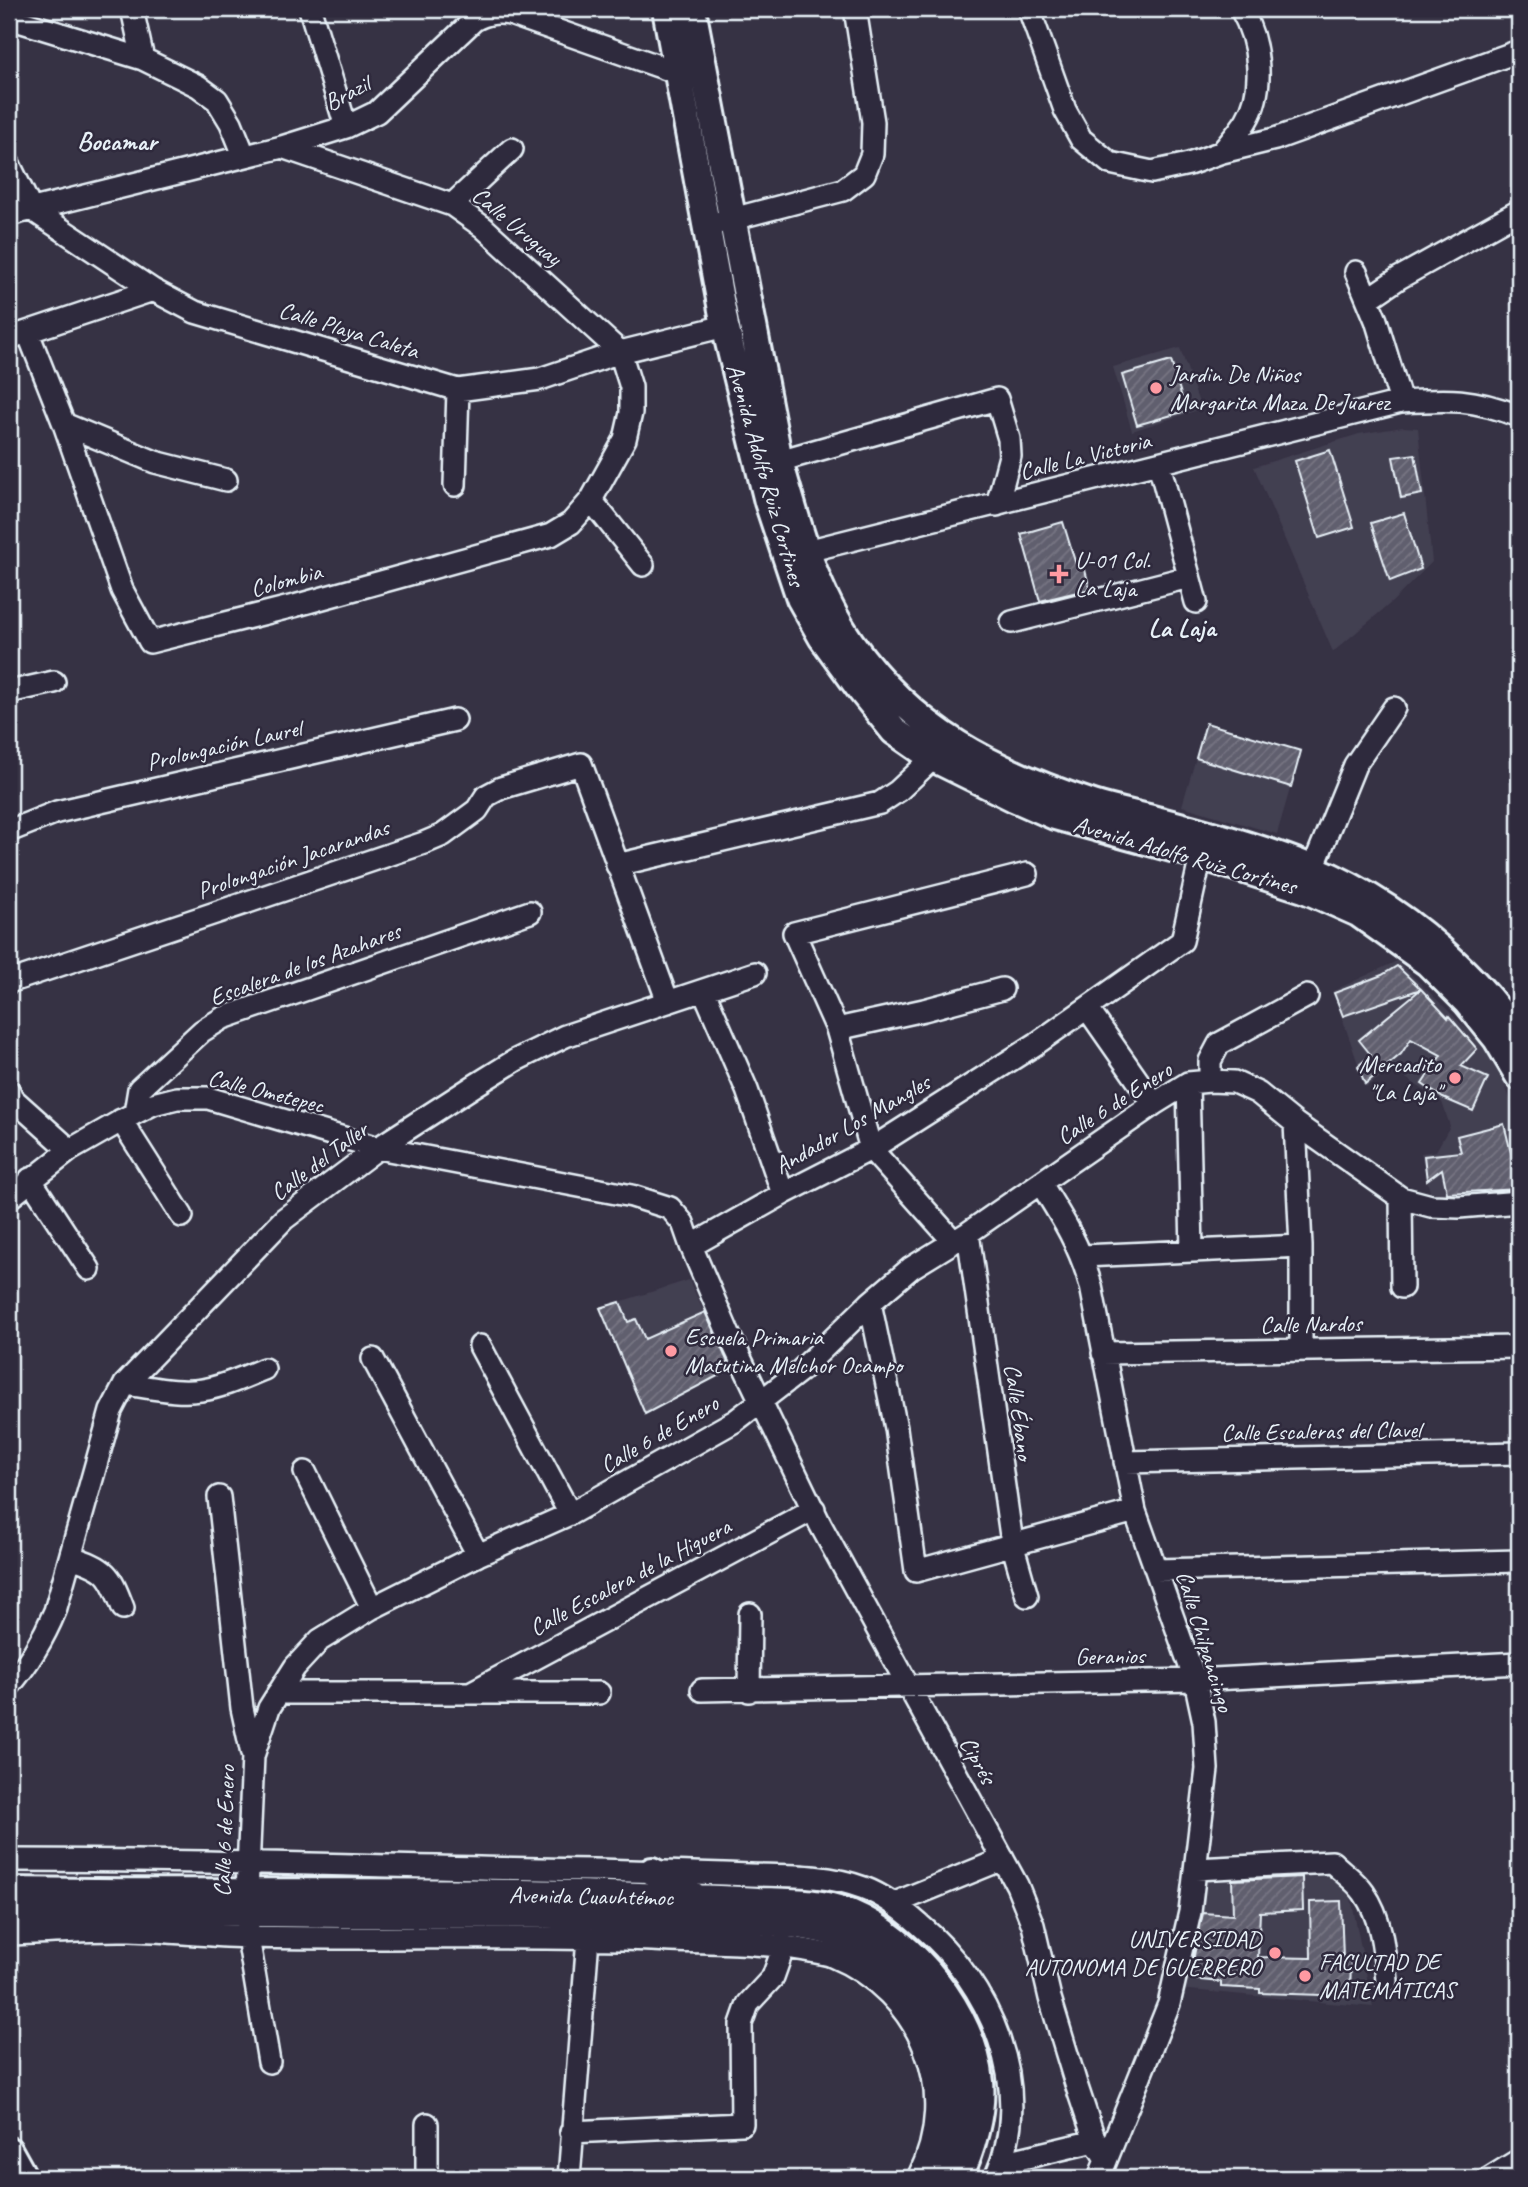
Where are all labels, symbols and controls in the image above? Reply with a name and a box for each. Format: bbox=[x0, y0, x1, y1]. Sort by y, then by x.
street label: Brazil bbox=[319, 67, 379, 117]
district label: Bocamar bbox=[77, 125, 159, 158]
street label: Calle Uruguay bbox=[466, 180, 569, 273]
street label: Calle Playa Caleta bbox=[276, 295, 424, 366]
place label: Jardin De Niños Margarita Maza De Juarez bbox=[1169, 359, 1392, 417]
street label: Avenida Adolfo Ruiz Cortines bbox=[720, 360, 813, 592]
marker: Jardin De Niños Margarita Maza De Juarez bbox=[1148, 380, 1164, 396]
street label: Calle La Victoria bbox=[1016, 425, 1155, 487]
place label: U-01 Col. La Laja bbox=[1075, 545, 1151, 603]
street label: Colombia bbox=[247, 556, 326, 604]
marker: U-01 Col. La Laja bbox=[1049, 564, 1069, 584]
district label: La Laja bbox=[1148, 611, 1218, 644]
street label: Prolongación Laurel bbox=[144, 712, 308, 777]
street label: Avenida Adolfo Ruiz Cortines bbox=[1070, 809, 1302, 902]
street label: Prolongación Jacarandas bbox=[193, 812, 395, 906]
street label: Escalera de los Azahares bbox=[205, 915, 406, 1012]
place label: Mercadito "La Laja" bbox=[1359, 1049, 1446, 1107]
street label: Calle 6 de Enero bbox=[1051, 1054, 1179, 1151]
street label: Calle Ometepec bbox=[205, 1062, 328, 1120]
street label: Andador Los Mangles bbox=[769, 1066, 937, 1181]
marker: Mercadito "La Laja" bbox=[1447, 1070, 1463, 1086]
street label: Calle del Taller bbox=[264, 1113, 376, 1207]
street label: Calle Nardos bbox=[1260, 1308, 1364, 1340]
place label: Escuela Primaria Matutina Melchor Ocampo bbox=[685, 1322, 905, 1380]
marker: Escuela Primaria Matutina Melchor Ocampo bbox=[663, 1343, 679, 1359]
street label: Calle Ébano bbox=[997, 1362, 1041, 1464]
street label: Calle 6 de Enero bbox=[595, 1387, 725, 1480]
street label: Calle Escaleras del Clavel bbox=[1221, 1414, 1425, 1448]
street label: Calle Escalera de la Higuera bbox=[524, 1511, 737, 1643]
street label: Calle Chilpancingo bbox=[1169, 1567, 1241, 1717]
street label: Geranios bbox=[1075, 1640, 1147, 1672]
street label: Ciprés bbox=[953, 1731, 1004, 1791]
street label: Calle 6 de Enero bbox=[207, 1763, 241, 1897]
street label: Avenida Cuauhtémoc bbox=[509, 1880, 675, 1912]
place label: UNIVERSIDAD AUTONOMA DE GUERRERO bbox=[1025, 1924, 1264, 1982]
marker: UNIVERSIDAD AUTONOMA DE GUERRERO bbox=[1267, 1945, 1283, 1961]
place label: FACULTAD DE MATEMÁTICAS bbox=[1319, 1947, 1459, 2005]
marker: FACULTAD DE MATEMÁTICAS bbox=[1297, 1968, 1313, 1984]

